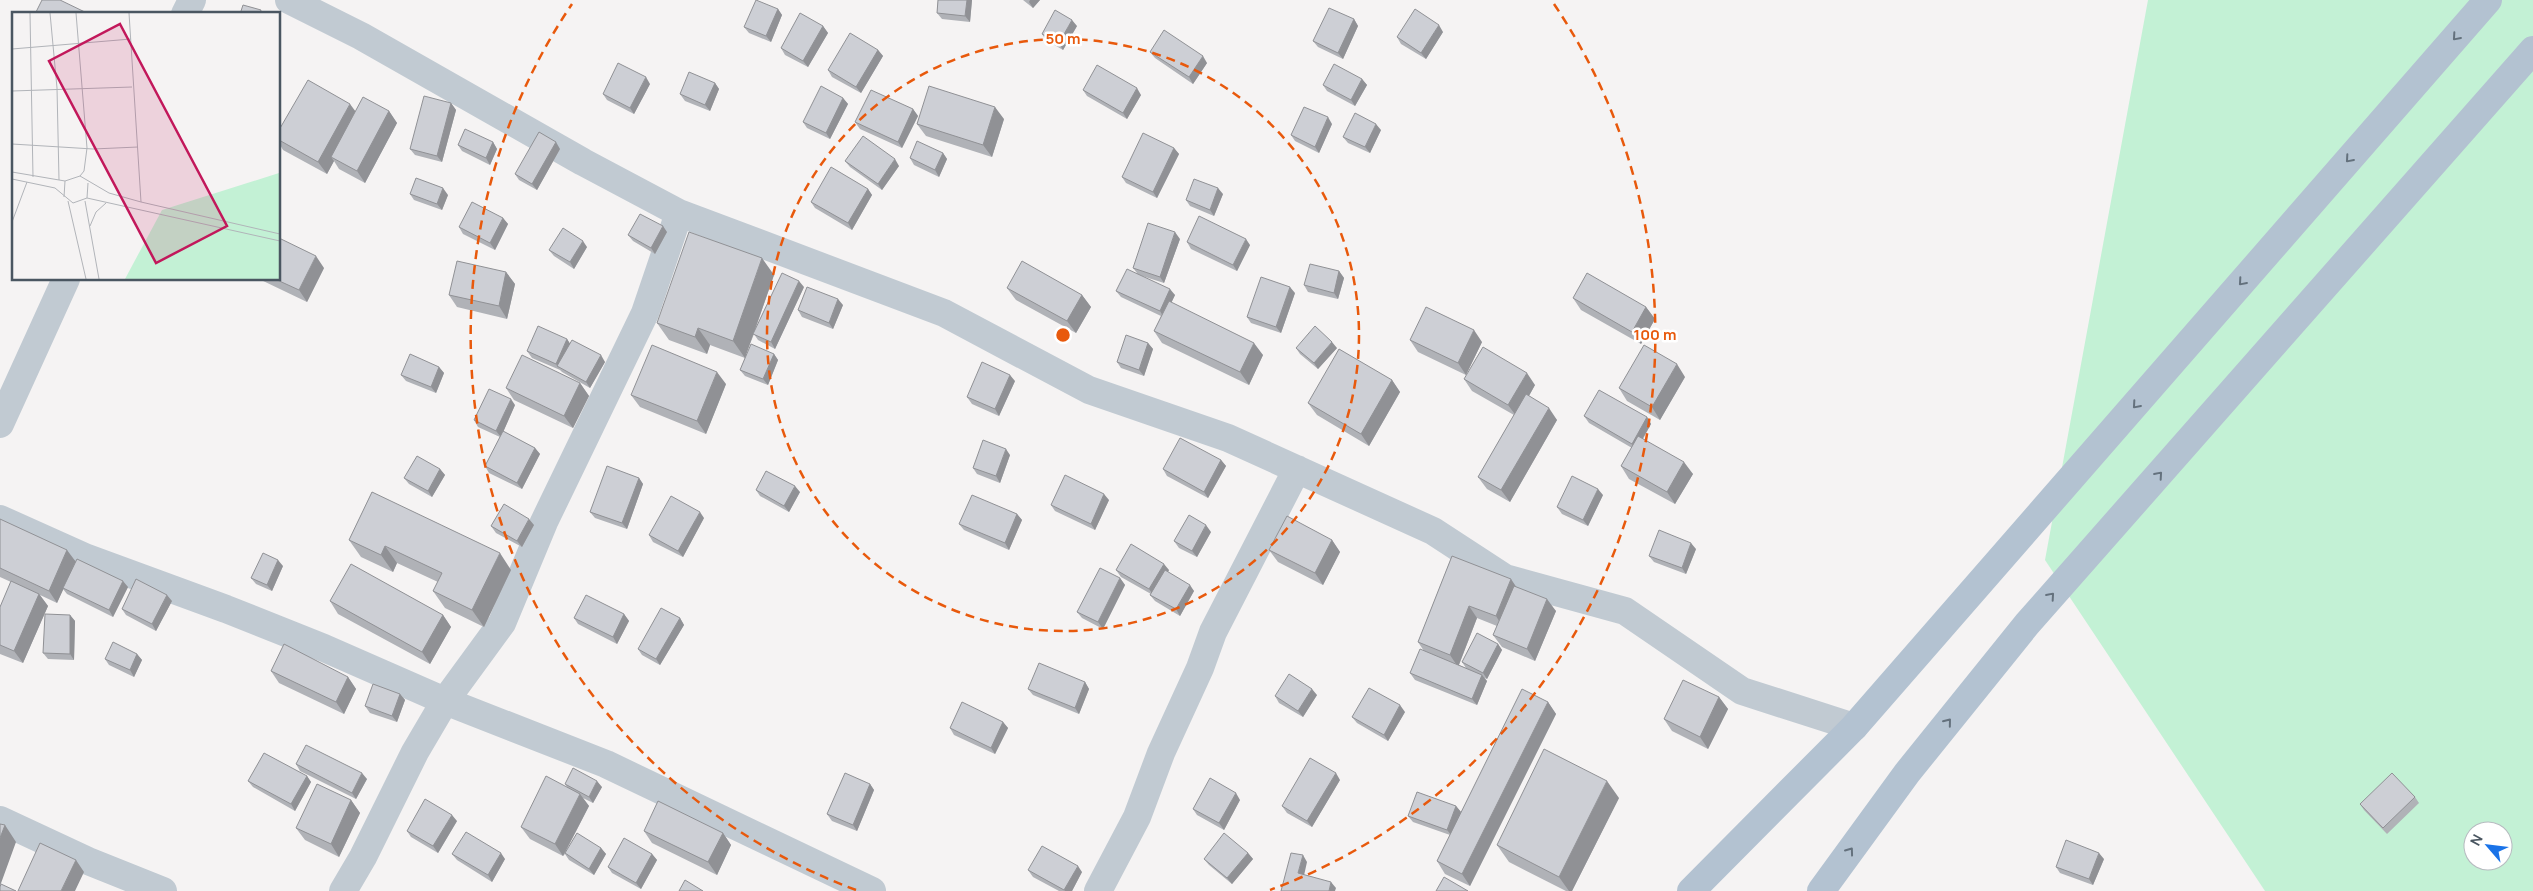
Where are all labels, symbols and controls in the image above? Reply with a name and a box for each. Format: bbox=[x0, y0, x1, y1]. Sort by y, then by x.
inset map bbox=[12, 12, 280, 280]
text: 50 m bbox=[1045, 28, 1081, 49]
one-way arrow bbox=[2452, 31, 2461, 40]
one-way arrow bbox=[2346, 154, 2355, 163]
one-way arrow bbox=[2240, 276, 2248, 285]
text: 100 m bbox=[1634, 324, 1676, 345]
centre of rings bbox=[1054, 326, 1072, 344]
one-way arrow bbox=[2132, 399, 2141, 408]
one-way arrow bbox=[2153, 471, 2162, 480]
one-way arrow bbox=[2045, 593, 2054, 602]
one-way arrow bbox=[1942, 719, 1950, 728]
north arrow bbox=[2463, 821, 2513, 871]
text: N bbox=[2465, 831, 2487, 849]
one-way arrow bbox=[1844, 848, 1853, 857]

